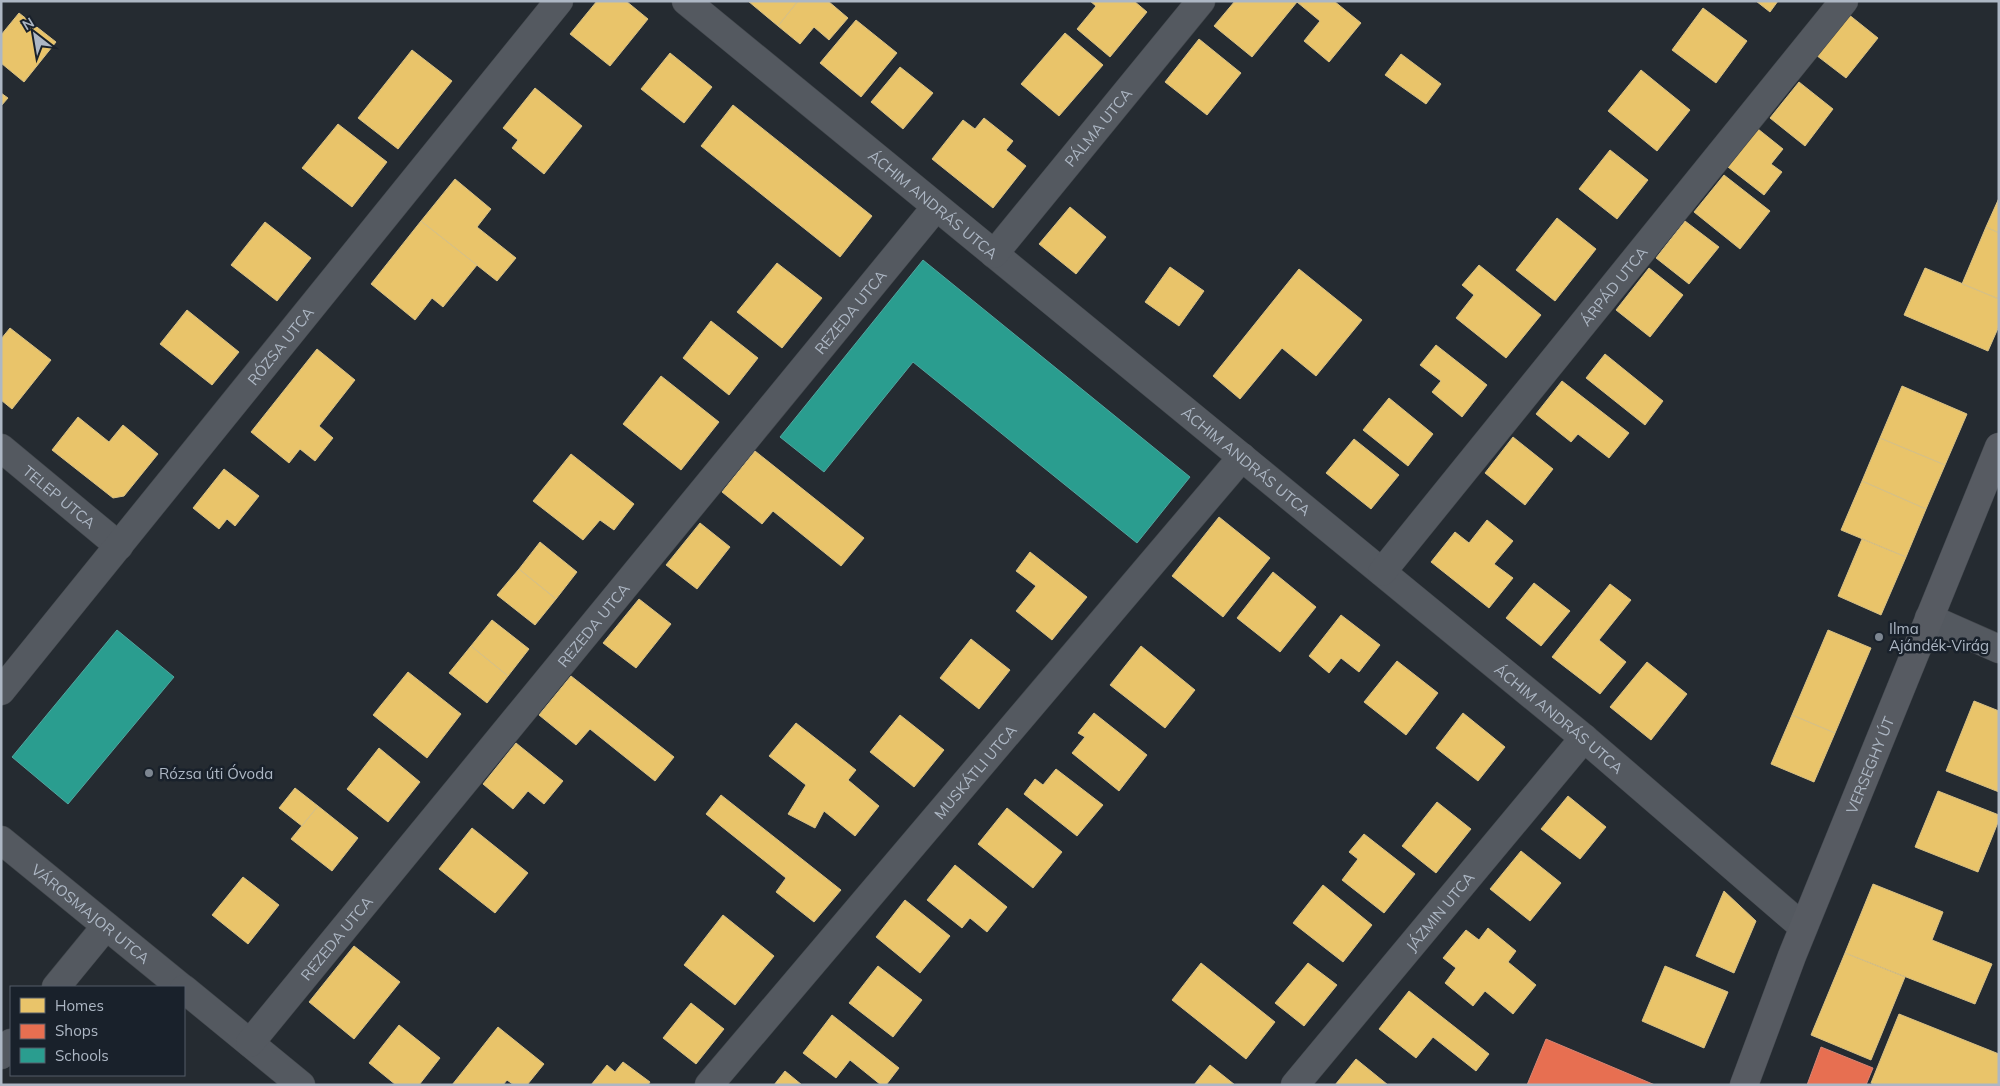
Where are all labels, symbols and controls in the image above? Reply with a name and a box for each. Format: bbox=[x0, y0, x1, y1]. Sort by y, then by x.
north arrow bbox=[10, 10, 60, 60]
text: N bbox=[19, 13, 37, 34]
street label: PÁLMA UTCA bbox=[1060, 84, 1136, 170]
street label: ÁCHIM ANDRÁS UTCA bbox=[865, 145, 1002, 263]
street label: ÁRPÁD UTCA bbox=[1576, 242, 1651, 329]
street label: REZEDA UTCA bbox=[810, 266, 890, 358]
street label: RÓZSA UTCA bbox=[243, 303, 318, 389]
street label: ÁCHIM ANDRÁS UTCA bbox=[1178, 402, 1315, 520]
street label: TELEP UTCA bbox=[19, 461, 100, 532]
street label: REZEDA UTCA bbox=[553, 579, 633, 671]
place label: Ilma Ajándék-Virág bbox=[1889, 619, 1989, 655]
marker: Ilma Ajándék-Virág bbox=[1873, 631, 1885, 643]
street label: ÁCHIM ANDRÁS UTCA bbox=[1491, 659, 1627, 777]
street label: VERSEGHY ÚT bbox=[1841, 713, 1898, 816]
street label: MUSKÁTLI UTCA bbox=[930, 721, 1020, 823]
place label: Rózsa úti Óvoda bbox=[159, 764, 273, 783]
marker: Rózsa úti Óvoda bbox=[143, 767, 155, 779]
street label: VÁROSMAJOR UTCA bbox=[28, 859, 154, 967]
street label: JÁZMIN UTCA bbox=[1401, 868, 1478, 955]
street label: REZEDA UTCA bbox=[296, 892, 376, 984]
legend bbox=[10, 986, 185, 1076]
text: Homes bbox=[55, 996, 104, 1015]
text: Shops bbox=[55, 1021, 98, 1040]
text: Schools bbox=[55, 1046, 109, 1065]

